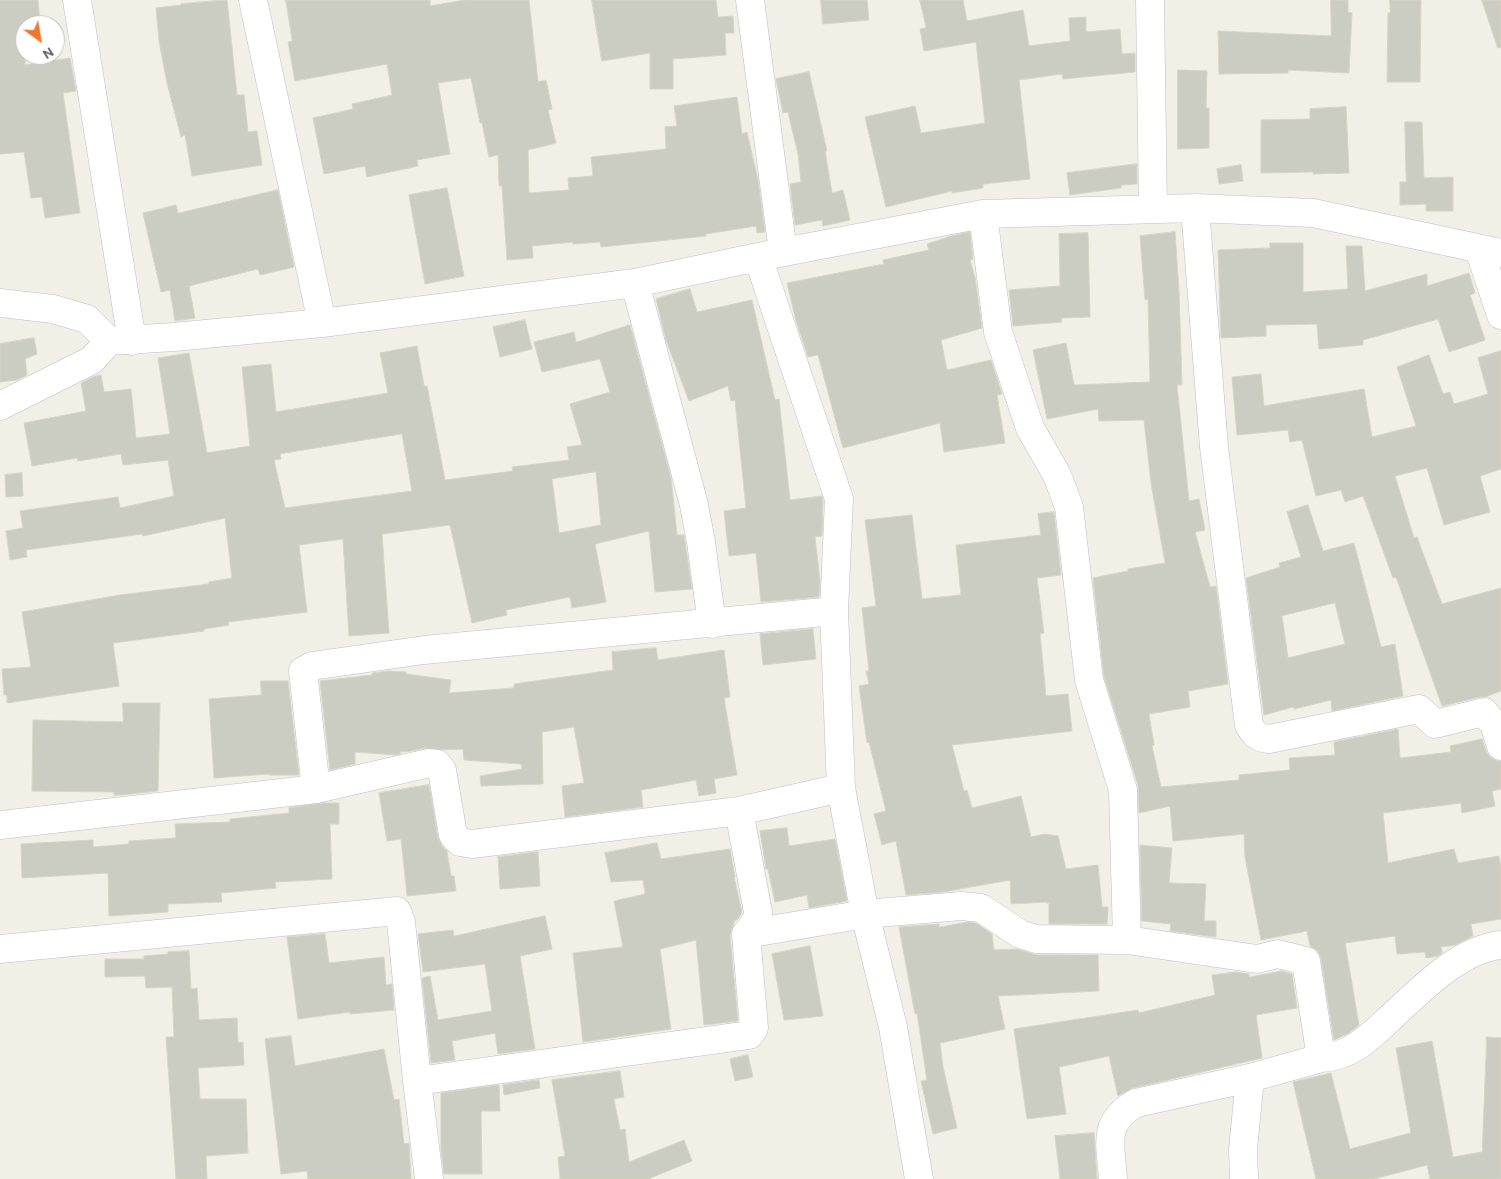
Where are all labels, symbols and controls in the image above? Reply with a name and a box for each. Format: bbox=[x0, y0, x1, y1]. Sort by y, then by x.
north arrow bbox=[15, 15, 65, 65]
text: N bbox=[39, 42, 56, 62]

